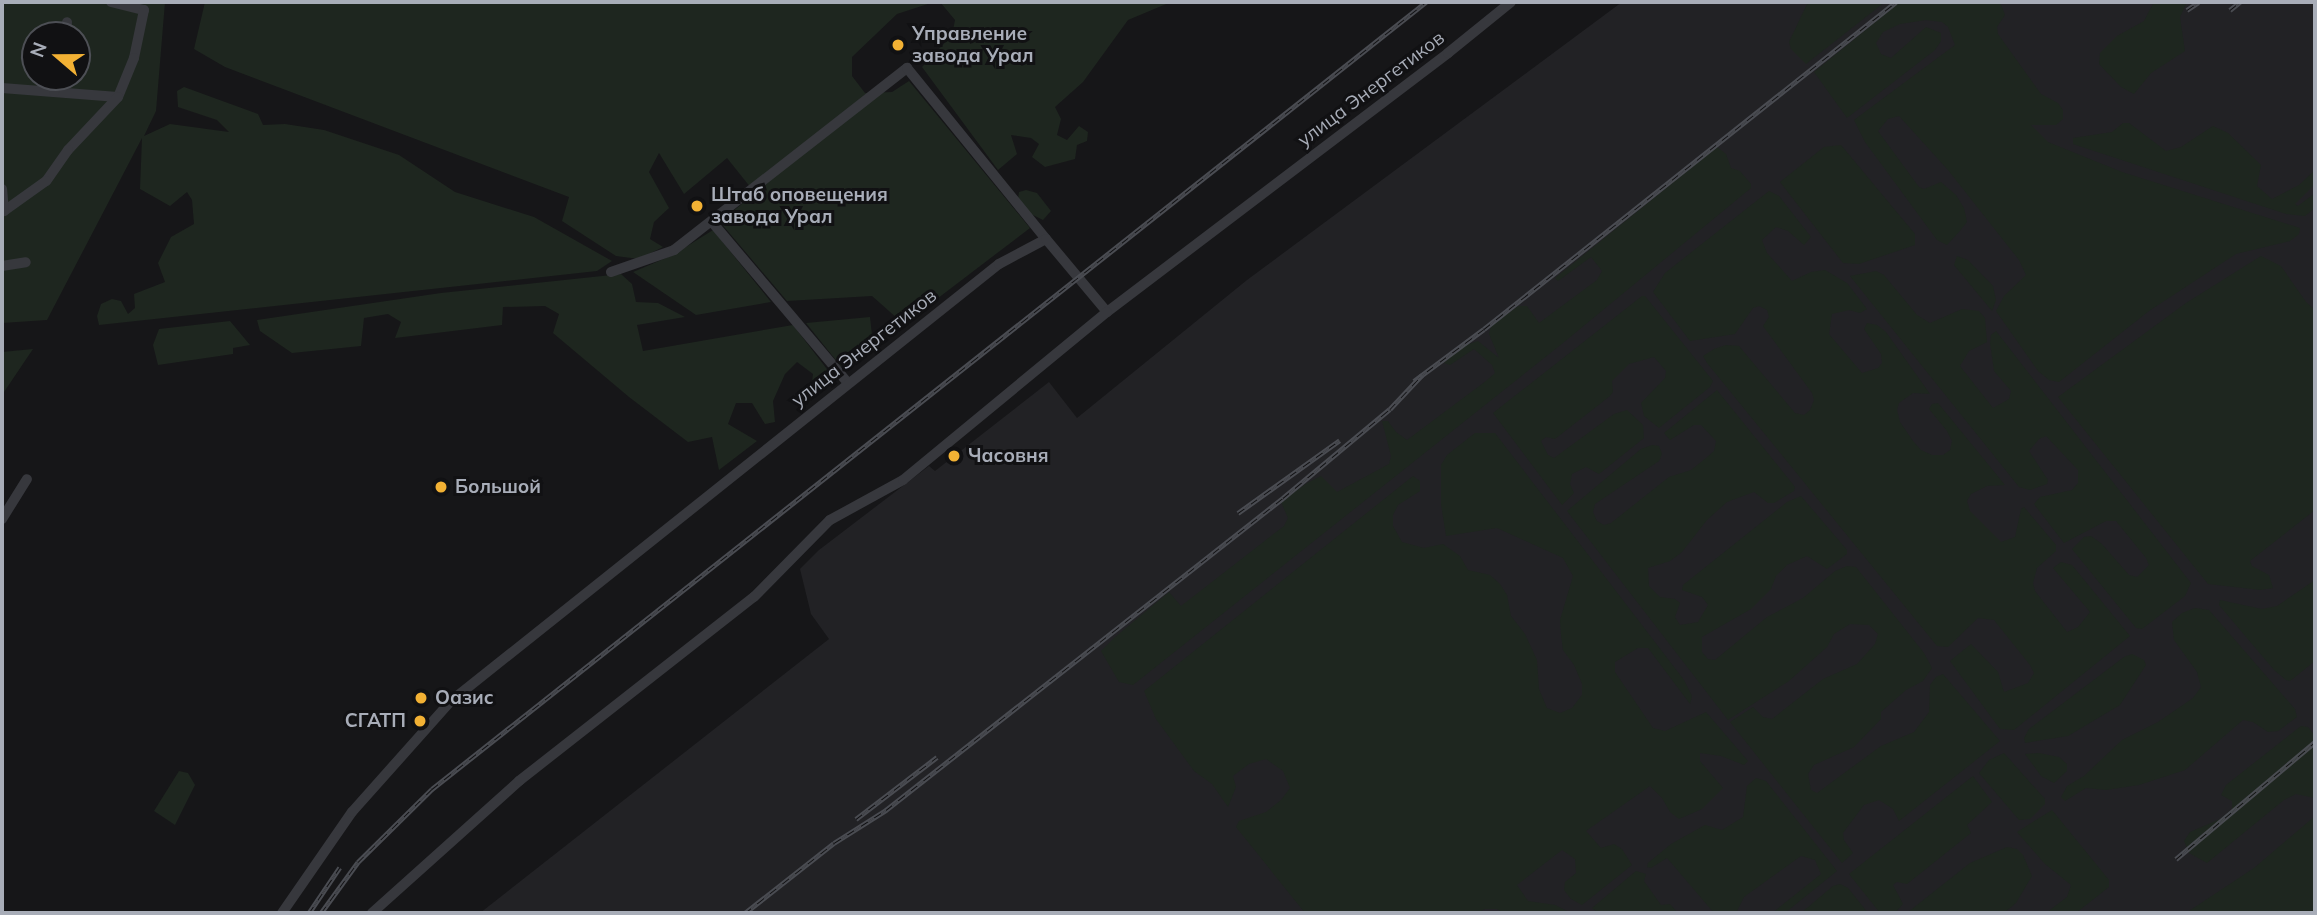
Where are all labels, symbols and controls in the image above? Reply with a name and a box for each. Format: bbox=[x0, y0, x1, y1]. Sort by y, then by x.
north arrow bbox=[21, 21, 91, 91]
place label: Управление завода Урал bbox=[912, 23, 1034, 67]
street label: улица Энергетиков bbox=[1293, 26, 1449, 152]
marker: Управление завода Урал bbox=[890, 37, 906, 53]
text: N bbox=[24, 39, 52, 60]
place label: Штаб оповещения завода Урал bbox=[711, 184, 888, 228]
marker: Штаб оповещения завода Урал bbox=[689, 198, 705, 214]
street label: улица Энергетиков bbox=[787, 284, 941, 412]
place label: Часовня bbox=[968, 445, 1049, 467]
marker: Часовня bbox=[946, 448, 962, 464]
place label: Большой bbox=[455, 476, 541, 498]
marker: Большой bbox=[433, 479, 449, 495]
place label: Оазис bbox=[435, 687, 494, 709]
marker: Оазис bbox=[413, 690, 429, 706]
place label: СГАТП bbox=[345, 710, 406, 732]
marker: СГАТП bbox=[412, 713, 428, 729]

